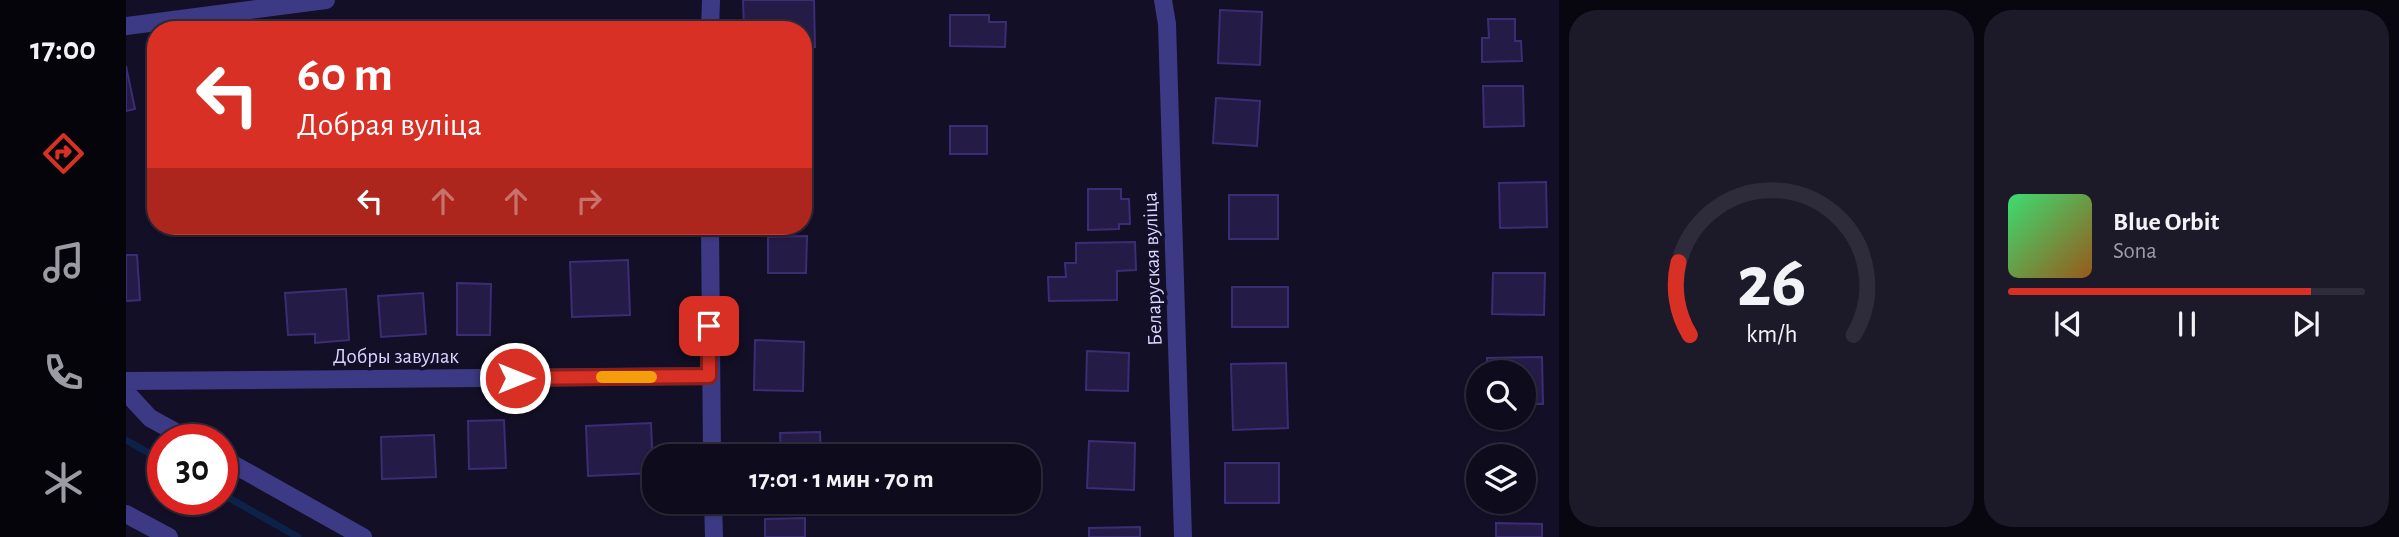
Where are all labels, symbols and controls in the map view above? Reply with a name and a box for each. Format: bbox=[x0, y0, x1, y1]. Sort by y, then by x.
text: 17:00 bbox=[30, 33, 96, 65]
icon: left bbox=[182, 49, 273, 140]
text: 60 m bbox=[297, 51, 393, 100]
text: Добрая вуліца bbox=[297, 109, 482, 141]
icon: directions bbox=[39, 129, 88, 178]
icon: left bbox=[351, 182, 389, 220]
icon: ahead bbox=[424, 182, 462, 220]
icon: ahead bbox=[497, 182, 535, 220]
icon: right bbox=[570, 182, 608, 220]
street label: Беларуская вуліца bbox=[1139, 191, 1166, 346]
text: Blue Orbit bbox=[2113, 209, 2219, 235]
icon: music bbox=[39, 238, 88, 287]
text: Sona bbox=[2113, 240, 2157, 263]
text: 26 bbox=[1737, 247, 1806, 320]
pin bbox=[679, 296, 739, 356]
icon: previous bbox=[2049, 305, 2087, 343]
icon: pause bbox=[2168, 305, 2206, 343]
icon: next bbox=[2287, 305, 2325, 343]
icon: arrive bbox=[690, 307, 728, 345]
text: km/h bbox=[1746, 321, 1797, 346]
position arrow bbox=[478, 341, 552, 415]
street label: Добры завулак bbox=[333, 346, 459, 367]
icon: phone bbox=[39, 348, 88, 397]
map controls bbox=[1466, 360, 1536, 514]
button: search bbox=[1466, 360, 1536, 430]
speed limit sign: 30 bbox=[147, 424, 238, 515]
button: layers bbox=[1466, 444, 1536, 514]
icon: climate bbox=[39, 458, 88, 507]
text: 17:01 · 1 мин · 70 m bbox=[749, 466, 934, 492]

